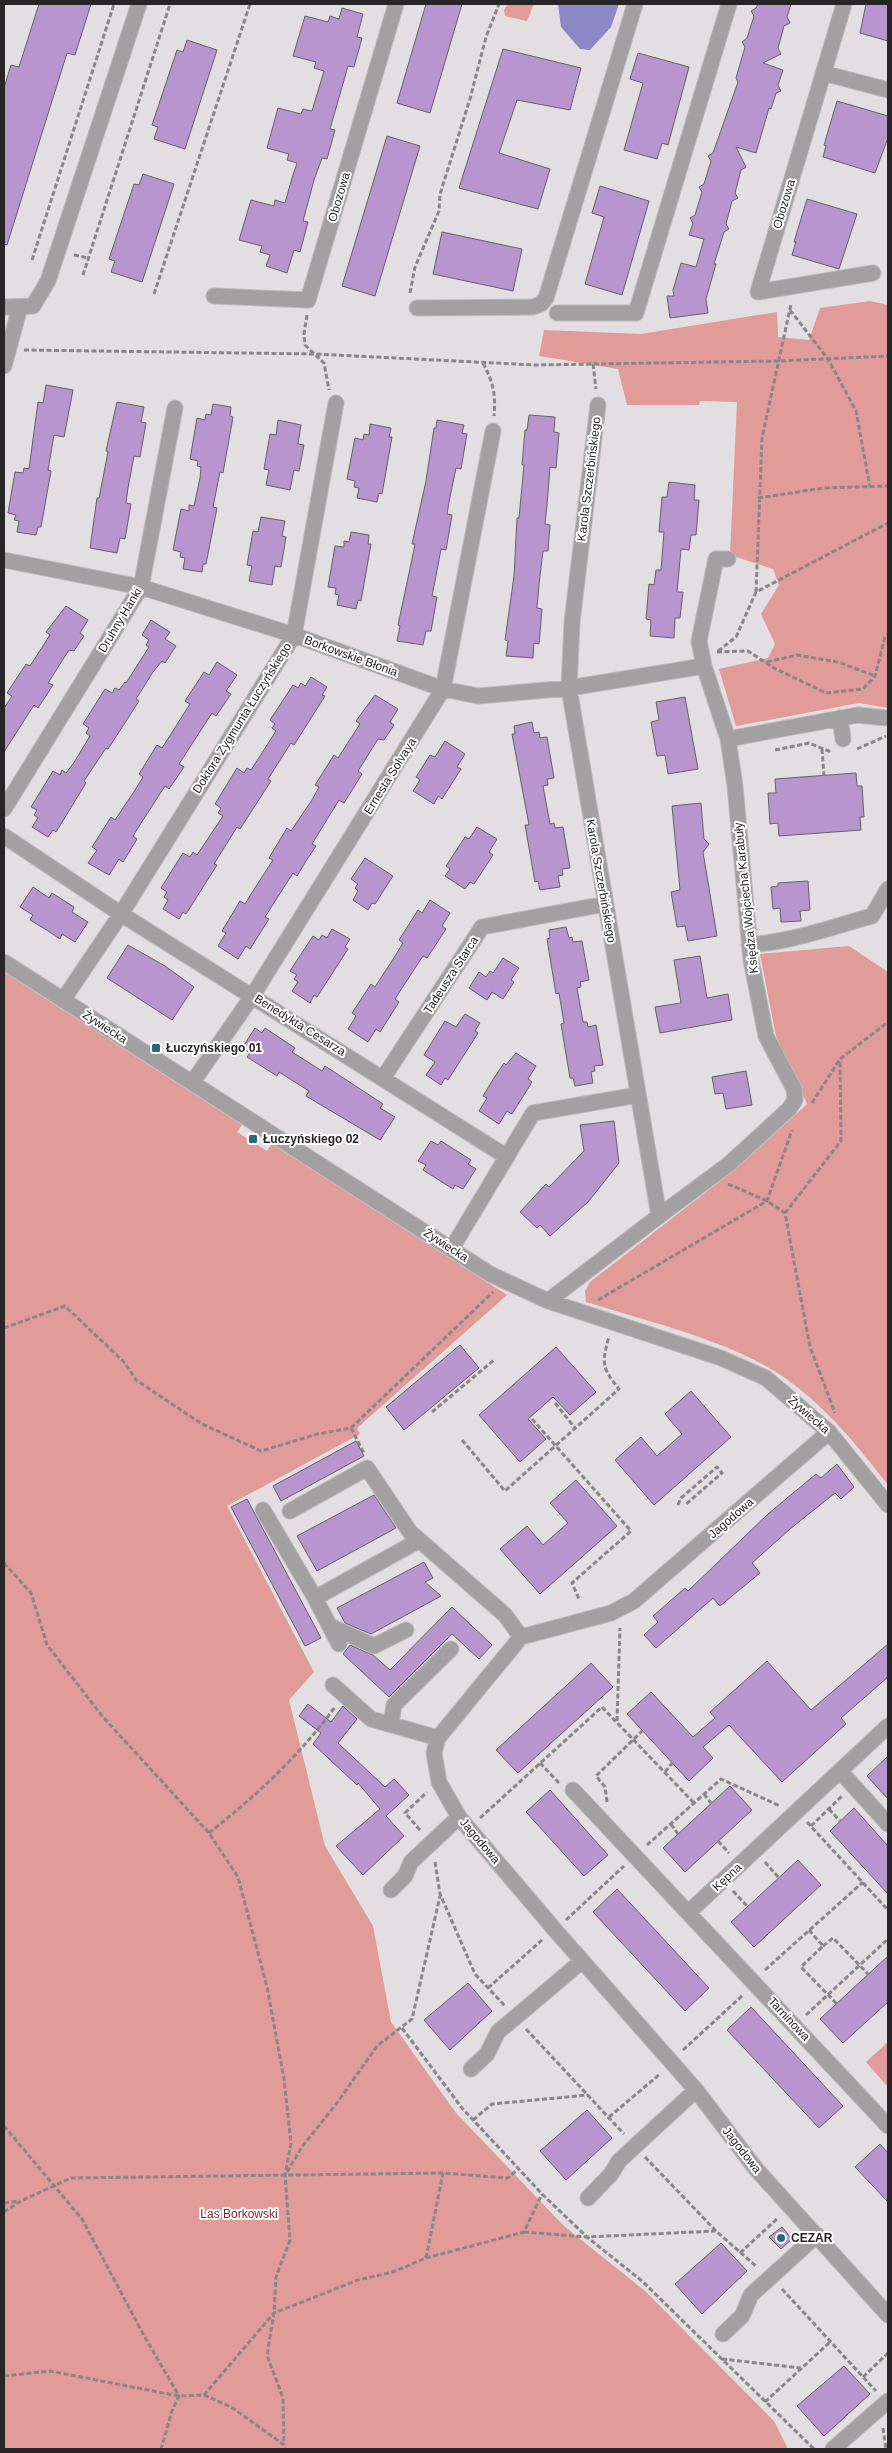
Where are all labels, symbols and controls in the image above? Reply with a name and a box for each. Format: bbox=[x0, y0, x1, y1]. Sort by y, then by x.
street label: Obozowa bbox=[325, 170, 353, 223]
street label: Obozowa bbox=[770, 177, 798, 230]
street label: Karola Szczerbińskiego bbox=[574, 416, 604, 542]
street label: Druhny Hanki bbox=[95, 585, 145, 655]
street label: Borkowskie Błonia bbox=[303, 633, 400, 679]
street label: Doktora Zygmunta Łuczyńskiego bbox=[190, 640, 294, 796]
street label: Ernesta Solvaya bbox=[361, 735, 419, 817]
street label: Karola Szczerbińskiego bbox=[583, 818, 619, 944]
street label: Księdza Wojciecha Karabuły bbox=[731, 822, 761, 974]
street label: Tadeusza Starca bbox=[421, 933, 481, 1016]
street label: Benedykta Cesarza bbox=[252, 991, 348, 1059]
street label: Żywiecka bbox=[80, 1008, 130, 1047]
place label: Łuczyńskiego 01 bbox=[166, 1041, 262, 1055]
marker: Łuczyńskiego 01 bbox=[150, 1042, 162, 1054]
place label: Łuczyńskiego 02 bbox=[263, 1132, 359, 1146]
marker: Łuczyńskiego 02 bbox=[247, 1133, 259, 1145]
street label: Żywiecka bbox=[421, 1226, 471, 1265]
street label: Żywiecka bbox=[786, 1393, 833, 1437]
street label: Jagodowa bbox=[706, 1495, 756, 1541]
street label: Jagodowa bbox=[457, 1816, 503, 1867]
street label: Kępna bbox=[710, 1860, 745, 1894]
street label: Tarninowa bbox=[765, 1994, 813, 2044]
street label: Jagodowa bbox=[720, 2124, 765, 2176]
park label: Las Borkowski bbox=[200, 2207, 278, 2221]
place label: CEZAR bbox=[791, 2231, 833, 2245]
marker: CEZAR bbox=[775, 2232, 787, 2244]

